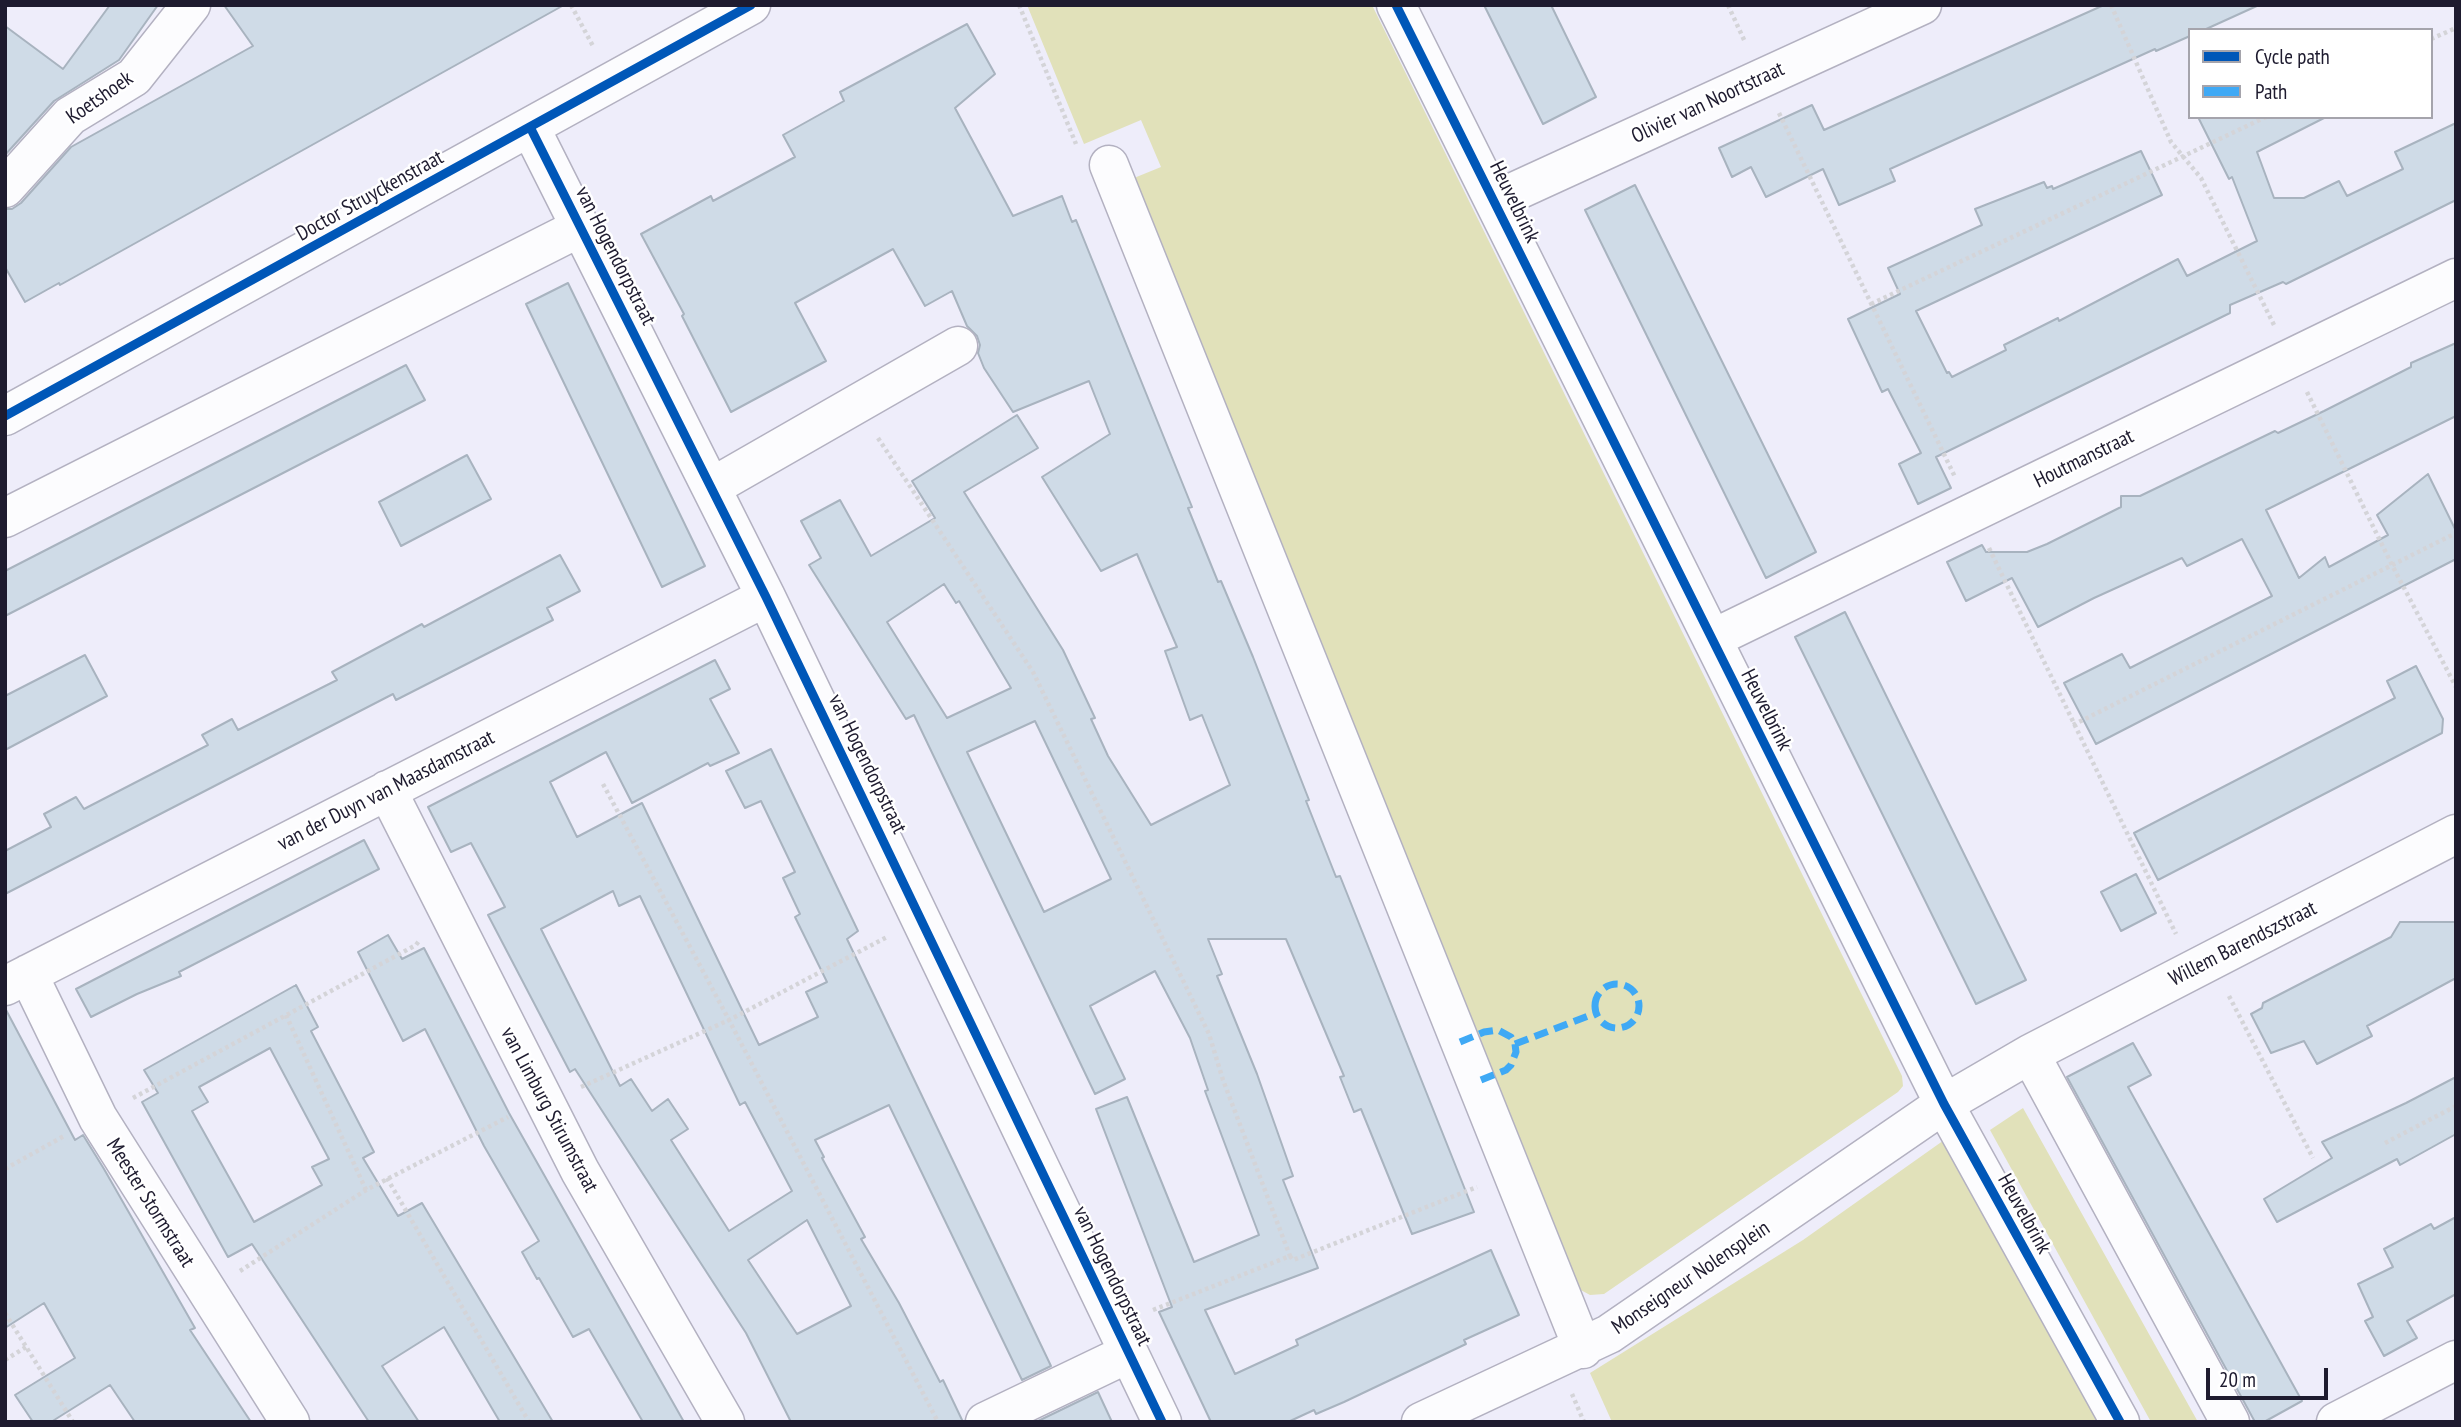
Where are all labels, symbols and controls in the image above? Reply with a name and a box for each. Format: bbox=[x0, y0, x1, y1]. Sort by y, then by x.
legend bbox=[2188, 28, 2433, 119]
text: Cycle path bbox=[2255, 43, 2330, 70]
street label: Olivier van Noortstraat bbox=[1628, 57, 1788, 149]
street label: Koetshoek bbox=[62, 66, 138, 130]
text: Path bbox=[2255, 78, 2287, 105]
street label: Doctor Struyckenstraat bbox=[292, 145, 448, 247]
street label: Heuvelbrink bbox=[1483, 157, 1545, 247]
street label: van Hogendorpstraat bbox=[569, 183, 661, 329]
street label: Houtmanstraat bbox=[2030, 424, 2138, 494]
street label: Heuvelbrink bbox=[1735, 665, 1797, 755]
street label: van Hogendorpstraat bbox=[822, 690, 912, 838]
street label: van der Duyn van Maasdamstraat bbox=[273, 725, 499, 857]
street label: Willem Barendszstraat bbox=[2165, 896, 2321, 992]
street label: van Limburg Stirumstraat bbox=[495, 1023, 603, 1197]
street label: Meester Stormstraat bbox=[101, 1134, 199, 1272]
street label: Heuvelbrink bbox=[1992, 1170, 2056, 1258]
street label: van Hogendorpstraat bbox=[1067, 1202, 1157, 1350]
street label: Monseigneur Nolensplein bbox=[1607, 1216, 1775, 1340]
scale bar bbox=[2209, 1354, 2332, 1398]
text: 20 m bbox=[2219, 1366, 2256, 1393]

